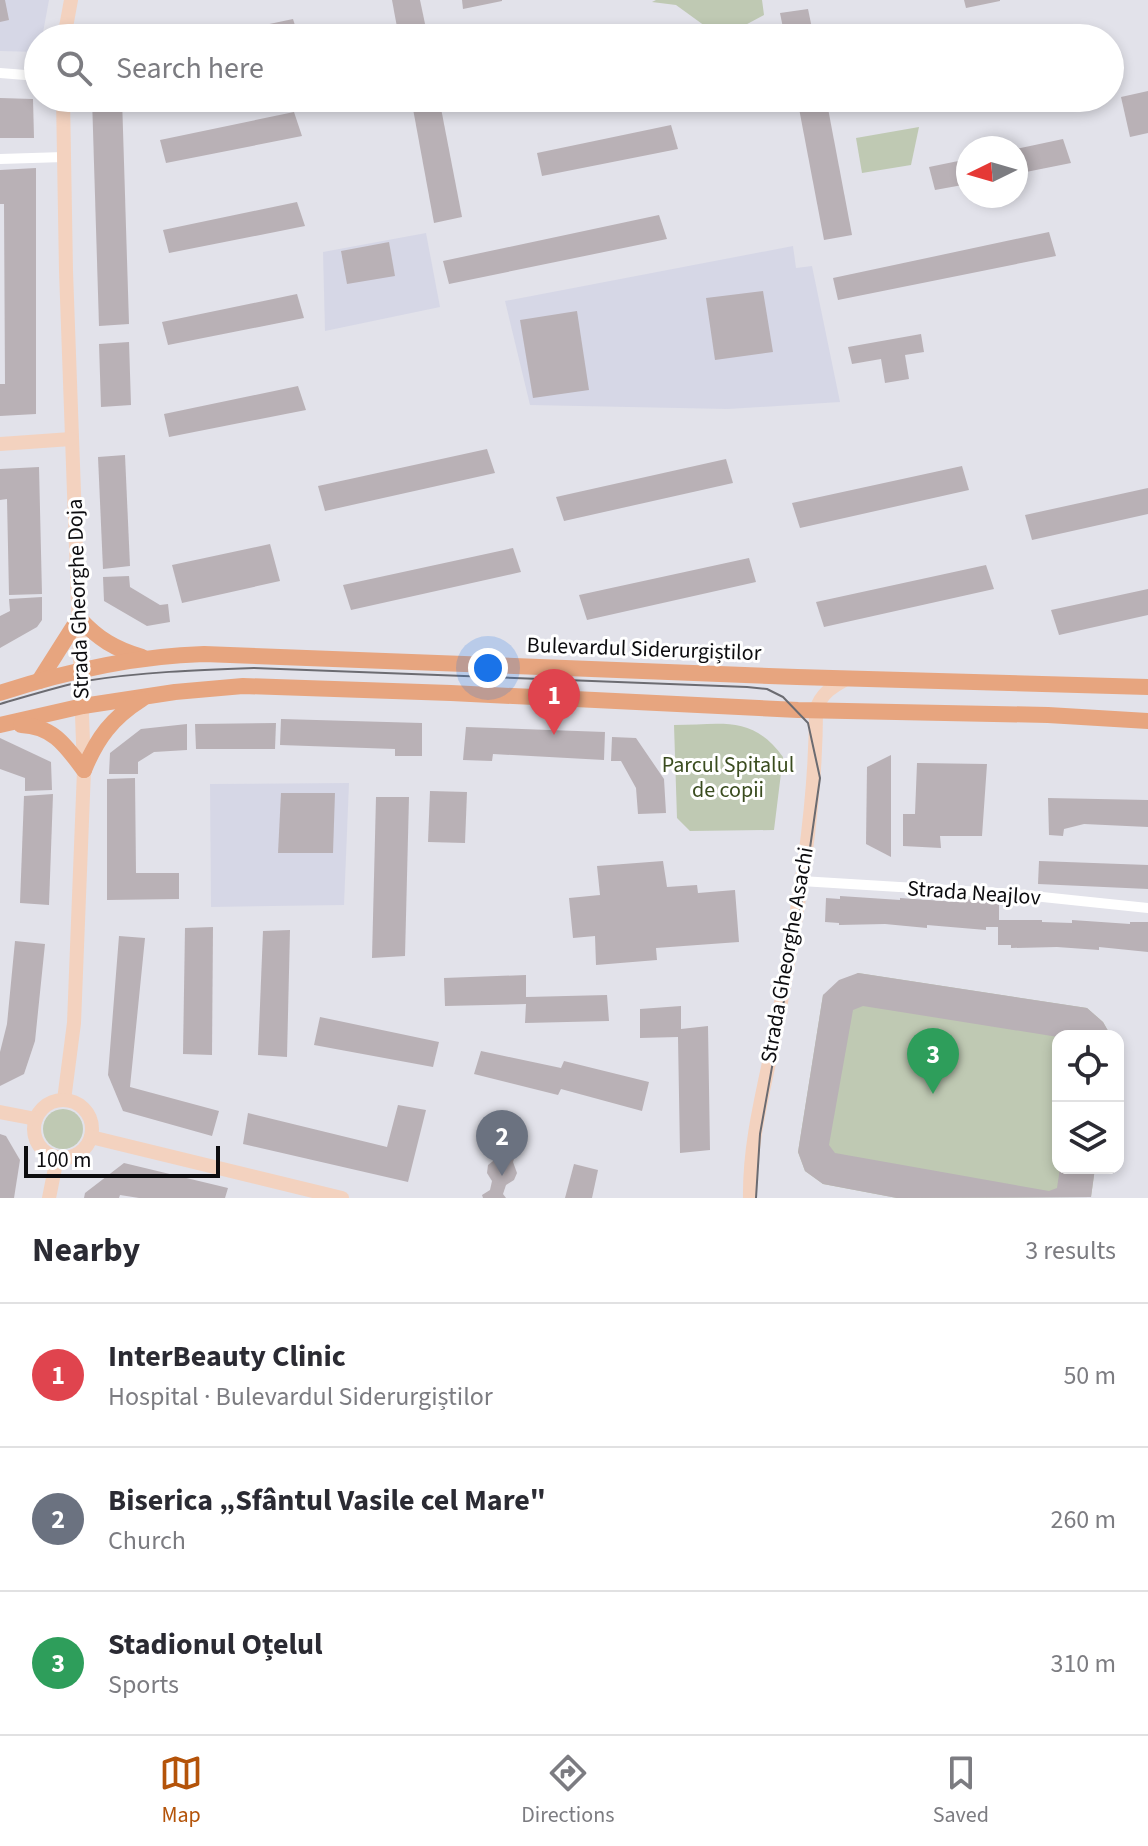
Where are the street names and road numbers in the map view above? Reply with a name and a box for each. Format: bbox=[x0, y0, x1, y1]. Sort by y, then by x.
street label: Strada Gheorghe Doja bbox=[59, 498, 97, 700]
street label: Bulevardul Siderurgiștilor bbox=[526, 629, 762, 669]
street label: Strada Gheorghe Asachi bbox=[752, 844, 822, 1066]
street label: Strada Neajlov bbox=[906, 872, 1043, 914]

